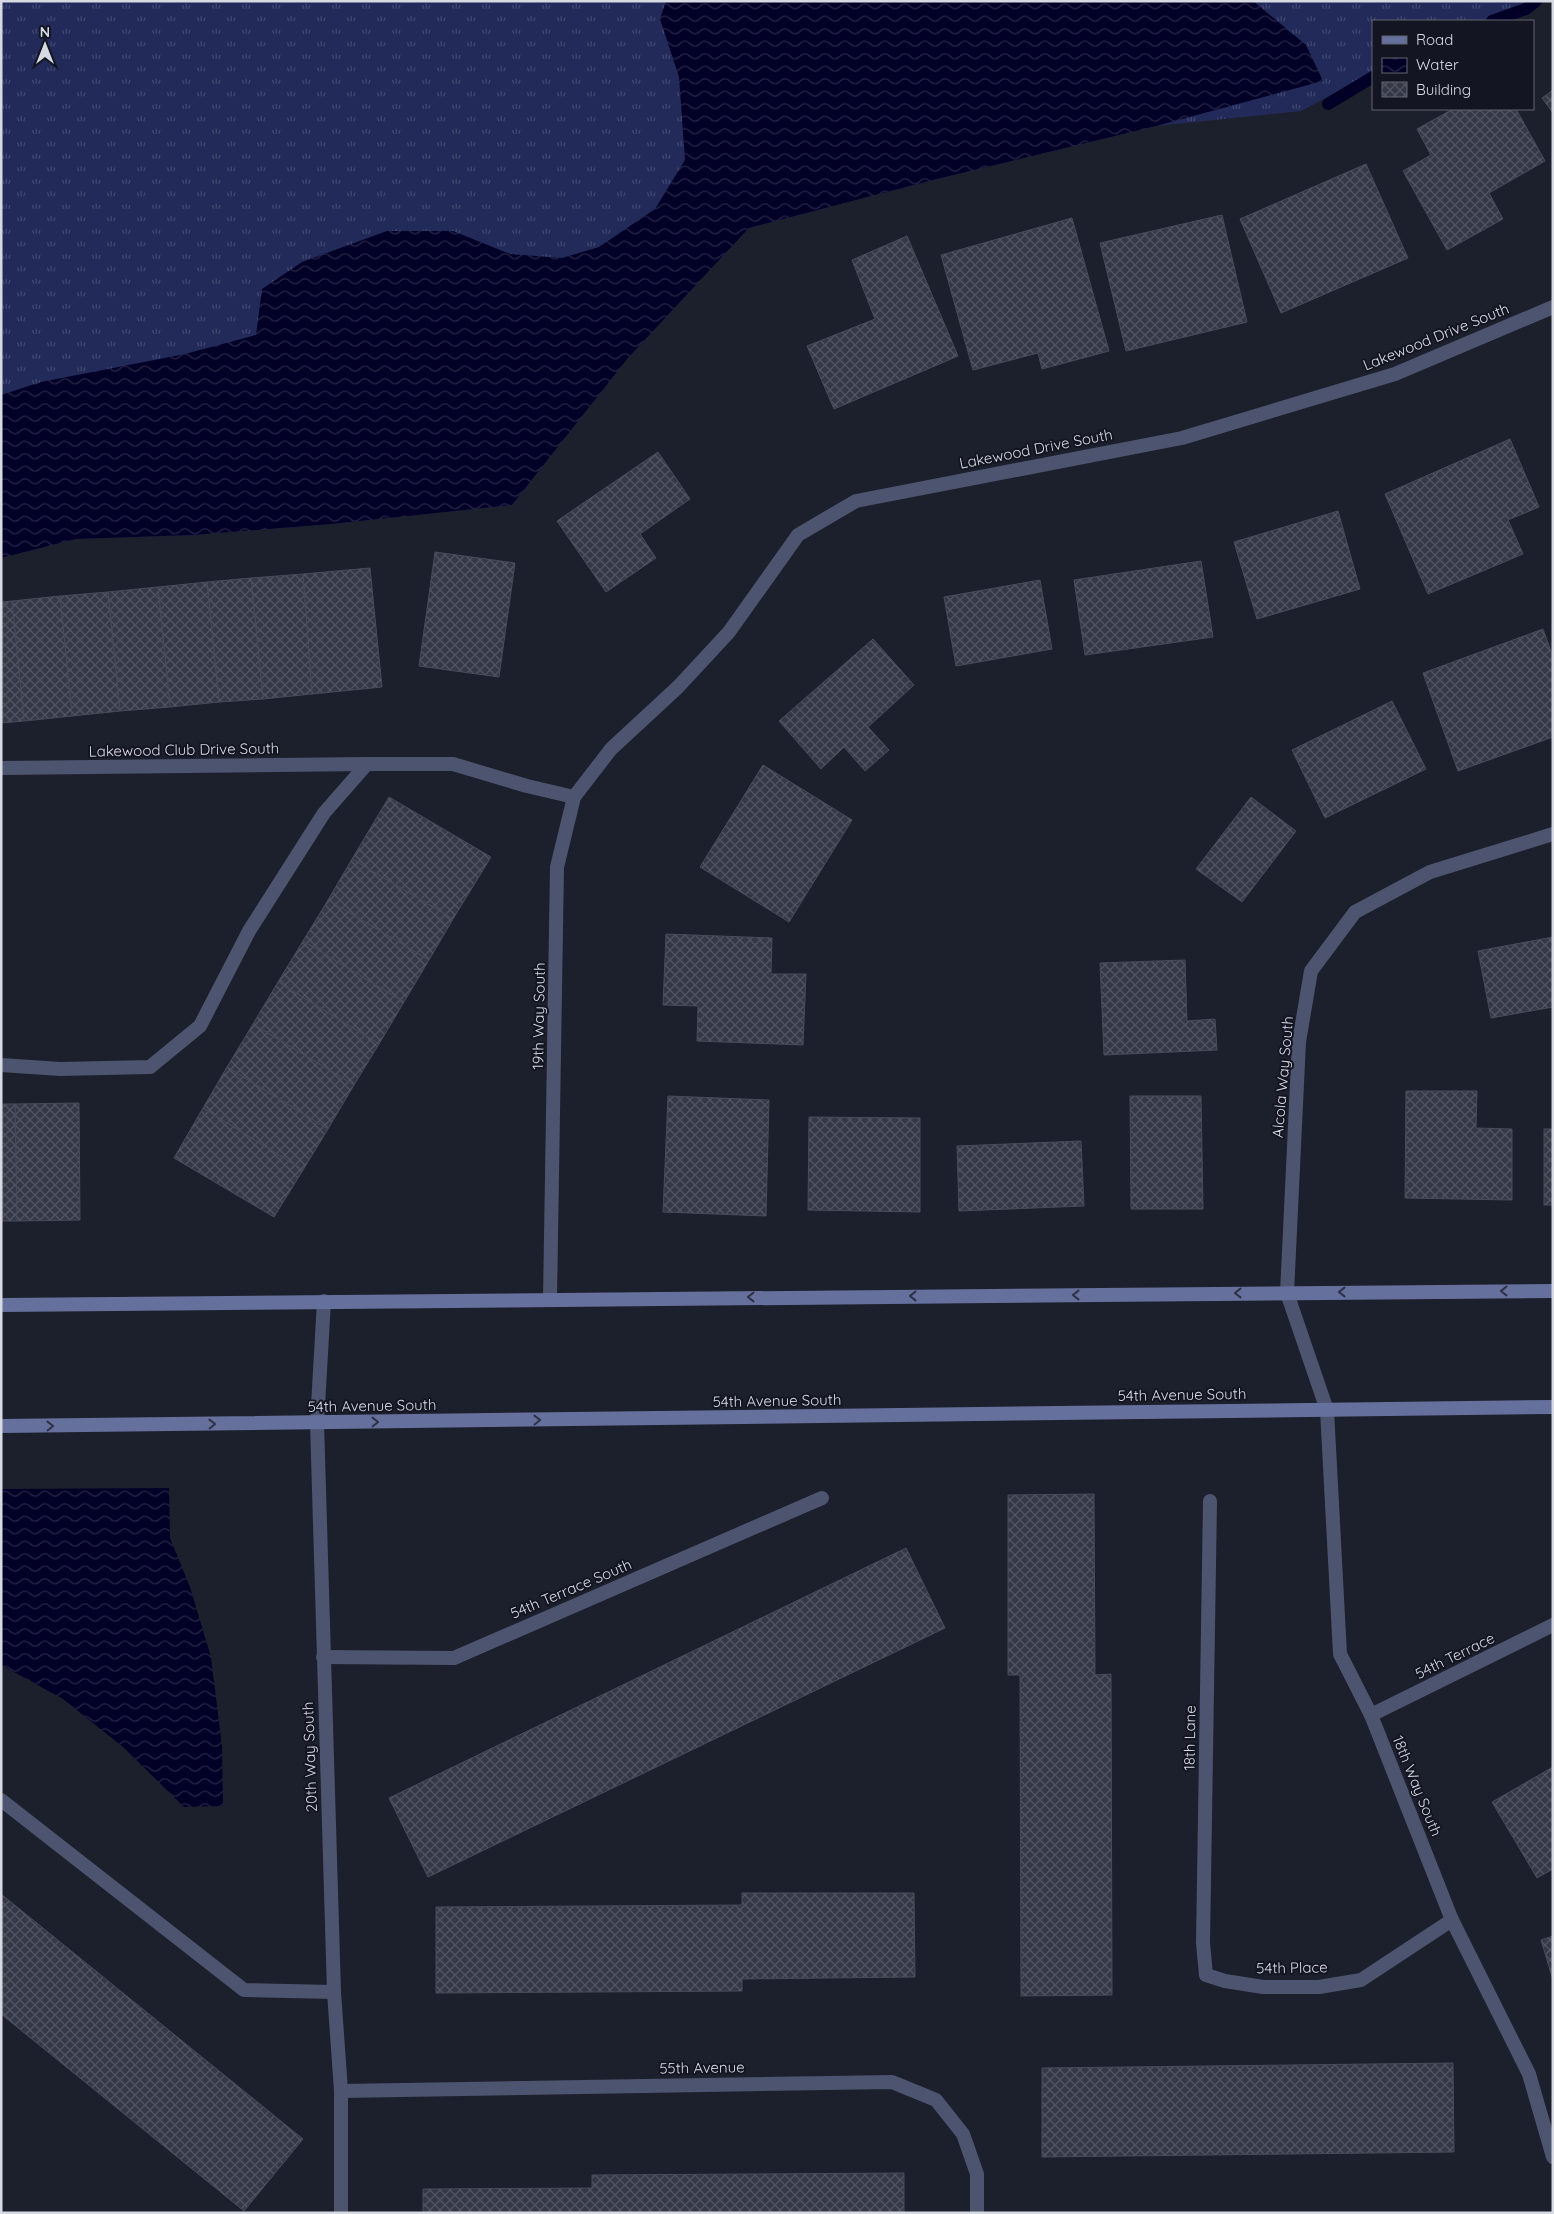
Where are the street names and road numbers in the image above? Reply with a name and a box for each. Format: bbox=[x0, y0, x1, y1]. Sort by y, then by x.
street label: Lakewood Drive South bbox=[1360, 299, 1512, 374]
street label: Lakewood Drive South bbox=[958, 424, 1114, 473]
street label: Lakewood Club Drive South bbox=[89, 738, 279, 761]
street label: 19th Way South bbox=[528, 962, 549, 1070]
street label: Alcola Way South bbox=[1268, 1015, 1297, 1139]
street label: 54th Avenue South bbox=[1117, 1384, 1247, 1405]
street label: 54th Avenue South bbox=[712, 1390, 842, 1411]
street label: 54th Avenue South bbox=[307, 1395, 437, 1416]
street label: 54th Terrace South bbox=[507, 1554, 634, 1623]
street label: 54th Terrace bbox=[1412, 1628, 1498, 1683]
street label: 20th Way South bbox=[298, 1701, 321, 1813]
street label: 18th Lane bbox=[1179, 1705, 1200, 1771]
street label: 18th Way South bbox=[1389, 1733, 1446, 1839]
street label: 54th Place bbox=[1256, 1957, 1328, 1978]
street label: 55th Avenue bbox=[659, 2057, 745, 2078]

